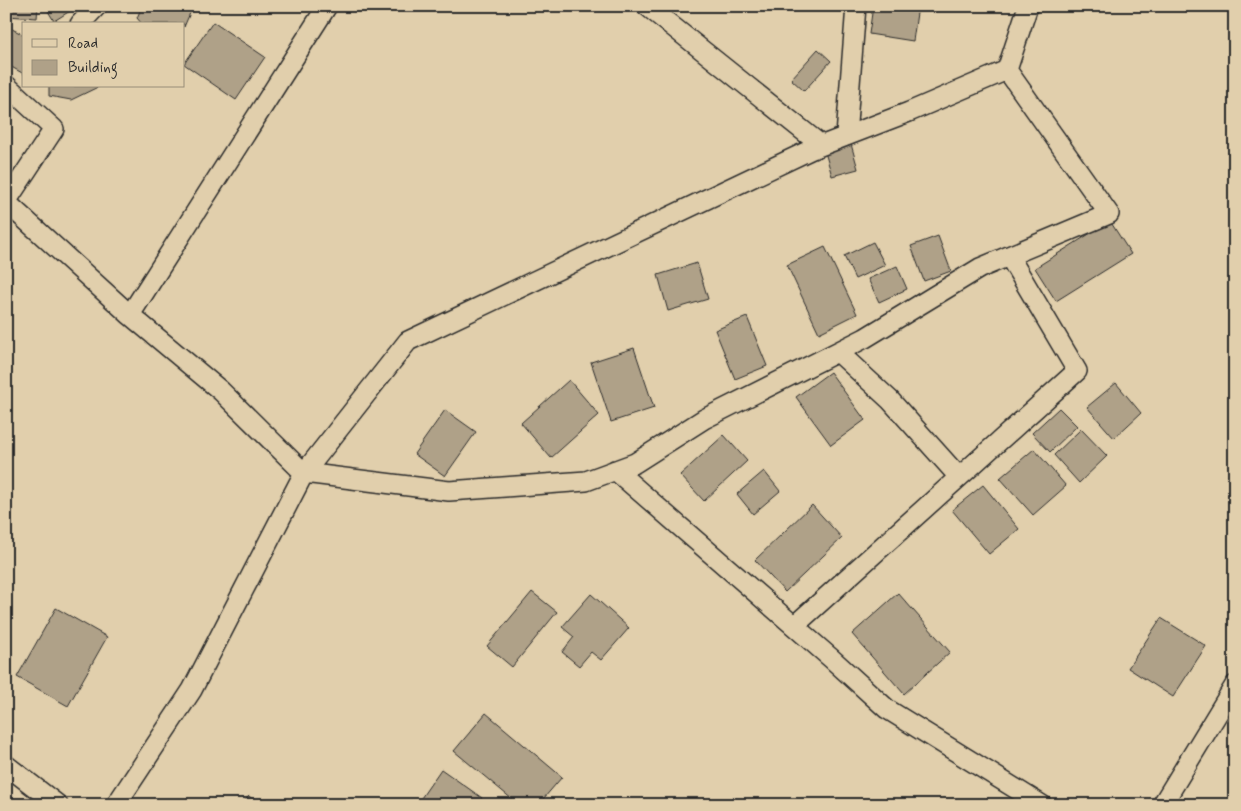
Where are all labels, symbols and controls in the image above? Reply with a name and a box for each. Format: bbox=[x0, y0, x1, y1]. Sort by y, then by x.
legend bbox=[22, 22, 185, 88]
text: Road bbox=[68, 34, 98, 54]
text: Building bbox=[68, 58, 118, 79]

